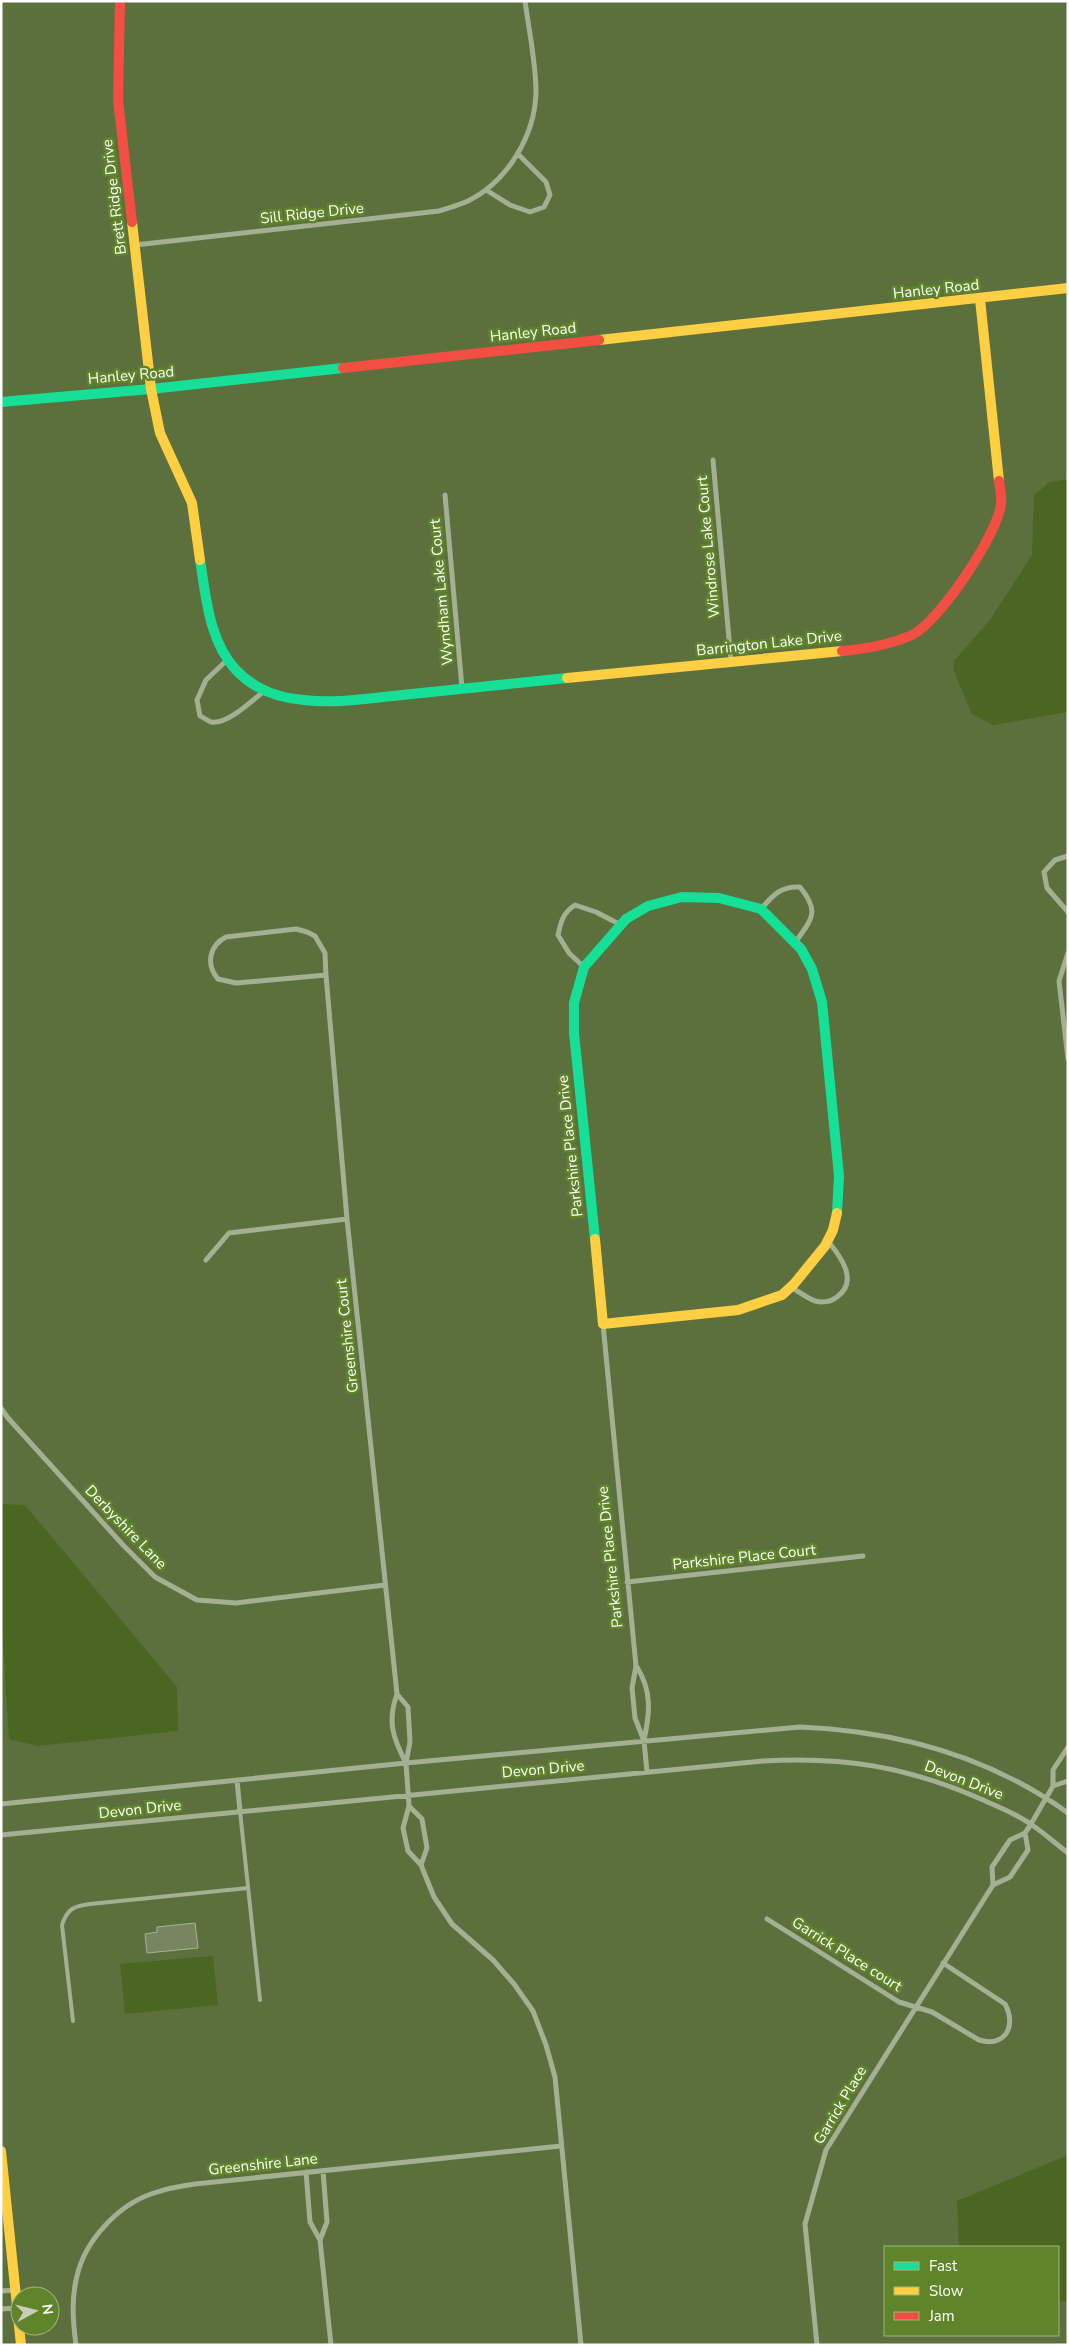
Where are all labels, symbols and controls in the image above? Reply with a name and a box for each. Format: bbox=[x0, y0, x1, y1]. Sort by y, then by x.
street label: Brett Ridge Drive bbox=[97, 138, 131, 256]
street label: Sill Ridge Drive bbox=[259, 198, 365, 228]
street label: Hanley Road bbox=[892, 275, 980, 303]
street label: Hanley Road bbox=[489, 318, 577, 346]
street label: Hanley Road bbox=[87, 361, 175, 389]
street label: Windrose Lake Court bbox=[692, 474, 724, 619]
street label: Wyndham Lake Court bbox=[425, 517, 457, 666]
street label: Barrington Lake Drive bbox=[695, 625, 843, 661]
street label: Parkshire Place Drive bbox=[553, 1074, 587, 1218]
street label: Greenshire Court bbox=[331, 1277, 363, 1394]
street label: Derbyshire Lane bbox=[81, 1481, 171, 1573]
street label: Parkshire Place Drive bbox=[593, 1485, 627, 1629]
street label: Parkshire Place Court bbox=[671, 1539, 817, 1574]
street label: Devon Drive bbox=[501, 1755, 585, 1783]
street label: Devon Drive bbox=[922, 1756, 1006, 1804]
street label: Devon Drive bbox=[98, 1795, 182, 1823]
street label: Garrick Place court bbox=[788, 1912, 907, 1996]
street label: Garrick Place bbox=[809, 2062, 871, 2148]
street label: Greenshire Lane bbox=[207, 2148, 319, 2180]
legend bbox=[884, 2246, 1059, 2336]
text: Fast bbox=[929, 2256, 958, 2276]
text: Slow bbox=[929, 2281, 964, 2301]
north arrow bbox=[10, 2286, 60, 2336]
text: N bbox=[37, 2303, 57, 2316]
text: Jam bbox=[928, 2306, 955, 2326]

